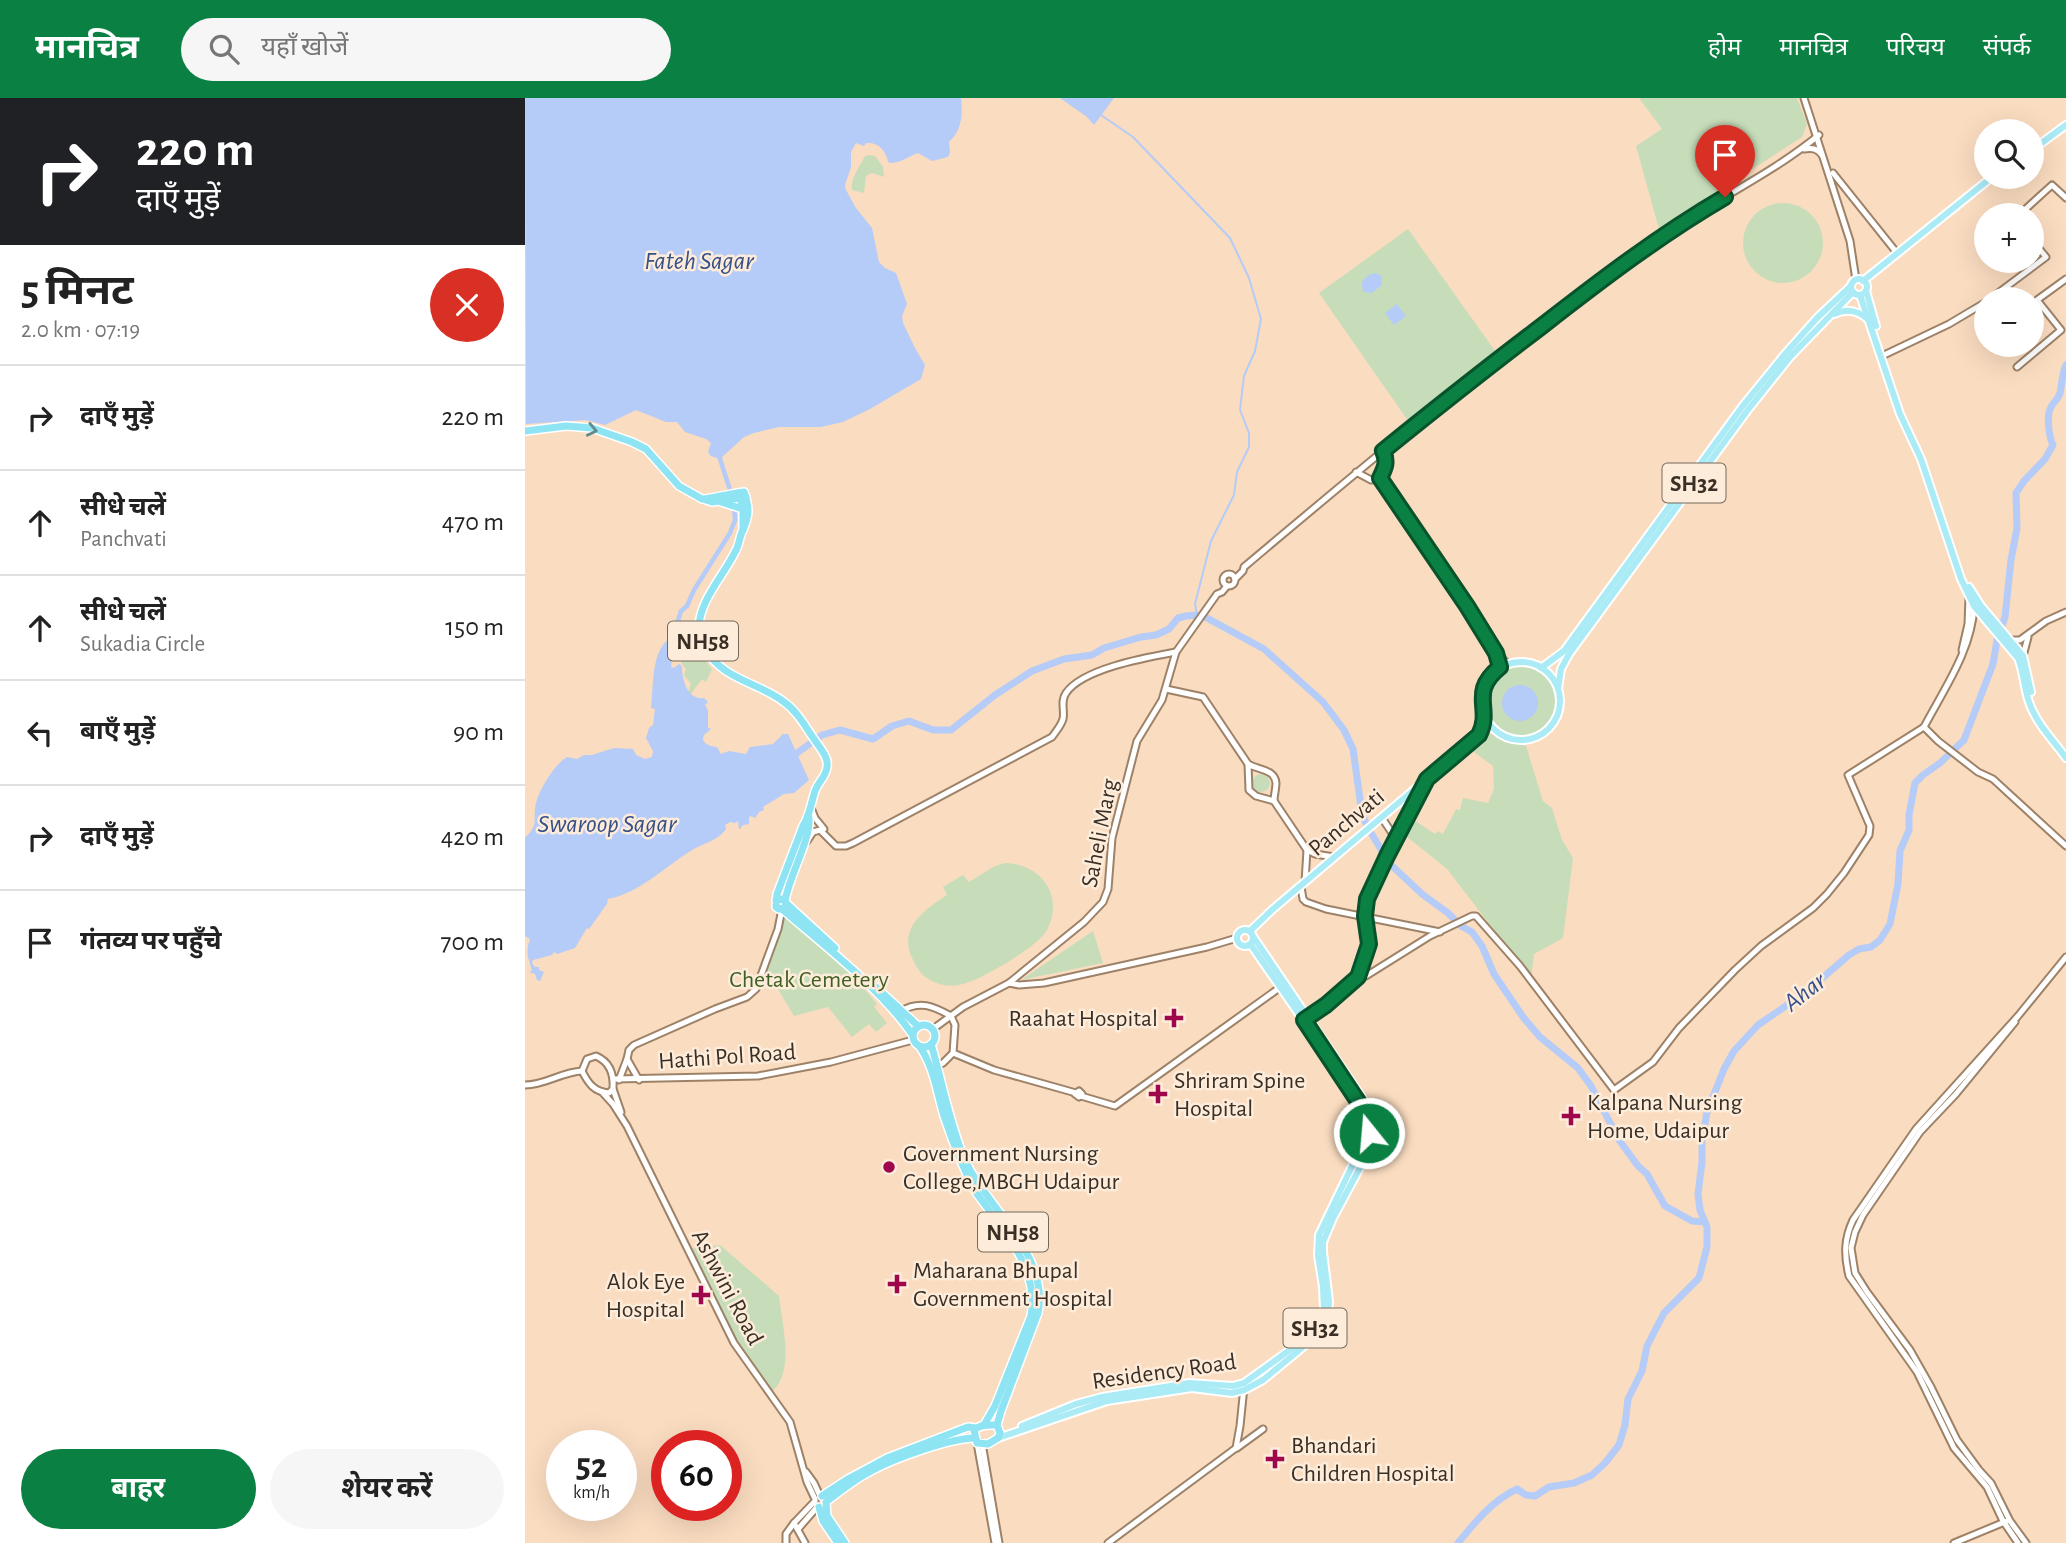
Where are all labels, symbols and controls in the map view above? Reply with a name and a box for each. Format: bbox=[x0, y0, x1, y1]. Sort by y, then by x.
search box bbox=[181, 18, 671, 81]
icon: search bbox=[205, 30, 243, 68]
text: मानचित्र bbox=[35, 32, 139, 65]
text: यहाँ खोजें bbox=[261, 34, 348, 60]
text: होम bbox=[1708, 36, 1741, 60]
text: मानचित्र bbox=[1779, 36, 1848, 60]
text: परिचय bbox=[1886, 36, 1945, 60]
text: संपर्क bbox=[1983, 36, 2031, 60]
map controls bbox=[1974, 119, 2044, 357]
button: search bbox=[1974, 119, 2044, 189]
pin bbox=[1695, 125, 1755, 197]
icon: right bbox=[21, 126, 112, 217]
text: 220 m bbox=[136, 126, 255, 175]
icon: arrive bbox=[1706, 136, 1744, 174]
text: दाएँ मुड़ें bbox=[136, 184, 221, 216]
button: + bbox=[1974, 203, 2044, 273]
water label: Fateh Sagar bbox=[644, 248, 755, 274]
button: close bbox=[430, 268, 504, 342]
text: 5 मिनट bbox=[21, 270, 134, 312]
button: − bbox=[1974, 287, 2044, 357]
text: 2.0 km · 07:19 bbox=[21, 319, 140, 342]
icon: right bbox=[21, 399, 59, 437]
text: दाएँ मुड़ें bbox=[80, 403, 154, 429]
text: 220 m bbox=[442, 404, 504, 430]
one-way arrow bbox=[586, 421, 598, 436]
road number: SH32 bbox=[1663, 464, 1725, 502]
text: सीधे चलें bbox=[80, 494, 166, 520]
icon: ahead bbox=[21, 504, 59, 542]
text: 470 m bbox=[442, 509, 504, 535]
text: Panchvati bbox=[80, 528, 167, 551]
text: सीधे चलें bbox=[80, 599, 166, 625]
icon: ahead bbox=[21, 609, 59, 647]
text: 150 m bbox=[445, 614, 504, 640]
road number: NH58 bbox=[668, 622, 738, 660]
text: Sukadia Circle bbox=[80, 633, 205, 656]
icon: left bbox=[21, 714, 59, 752]
text: बाएँ मुड़ें bbox=[80, 718, 155, 744]
text: 90 m bbox=[453, 719, 504, 745]
street label: Saheli Marg bbox=[1078, 777, 1122, 890]
street label: Panchvati bbox=[1304, 784, 1389, 861]
water label: Swaroop Sagar bbox=[538, 811, 678, 837]
icon: right bbox=[21, 819, 59, 857]
text: दाएँ मुड़ें bbox=[80, 823, 154, 849]
text: 420 m bbox=[441, 824, 504, 850]
icon: arrive bbox=[21, 924, 59, 962]
text: गंतव्य पर पहुँचे bbox=[80, 928, 222, 954]
text: 700 m bbox=[441, 929, 504, 955]
water label: Ahar bbox=[1778, 966, 1832, 1017]
park label: Chetak Cemetery bbox=[729, 968, 889, 992]
place label: Raahat Hospital bbox=[1009, 1007, 1158, 1031]
marker: Raahat Hospital bbox=[1164, 1008, 1184, 1028]
street label: Hathi Pol Road bbox=[657, 1040, 797, 1074]
place label: Shriram Spine Hospital bbox=[1174, 1069, 1305, 1121]
marker: Shriram Spine Hospital bbox=[1148, 1084, 1168, 1104]
place label: Kalpana Nursing Home, Udaipur bbox=[1587, 1091, 1742, 1143]
position arrow bbox=[1332, 1096, 1406, 1170]
marker: Kalpana Nursing Home, Udaipur bbox=[1561, 1106, 1581, 1126]
place label: Government Nursing College,MBGH Udaipur bbox=[903, 1142, 1119, 1194]
marker: Government Nursing College,MBGH Udaipur bbox=[881, 1159, 897, 1175]
road number: NH58 bbox=[978, 1212, 1048, 1252]
street label: Ashwini Road bbox=[687, 1226, 767, 1349]
place label: Maharana Bhupal Government Hospital bbox=[913, 1259, 1113, 1311]
place label: Alok Eye Hospital bbox=[606, 1270, 685, 1322]
marker: Maharana Bhupal Government Hospital bbox=[887, 1274, 907, 1294]
marker: Alok Eye Hospital bbox=[691, 1285, 711, 1305]
road number: SH32 bbox=[1283, 1308, 1347, 1348]
street label: Residency Road bbox=[1091, 1350, 1238, 1394]
speed limit sign: 60 bbox=[651, 1430, 742, 1521]
place label: Bhandari Children Hospital bbox=[1291, 1434, 1455, 1486]
button: बाहर bbox=[21, 1449, 256, 1529]
button: शेयर करें bbox=[270, 1449, 504, 1529]
text: 52 bbox=[576, 1449, 607, 1484]
marker: Bhandari Children Hospital bbox=[1265, 1449, 1285, 1469]
text: km/h bbox=[573, 1484, 610, 1502]

